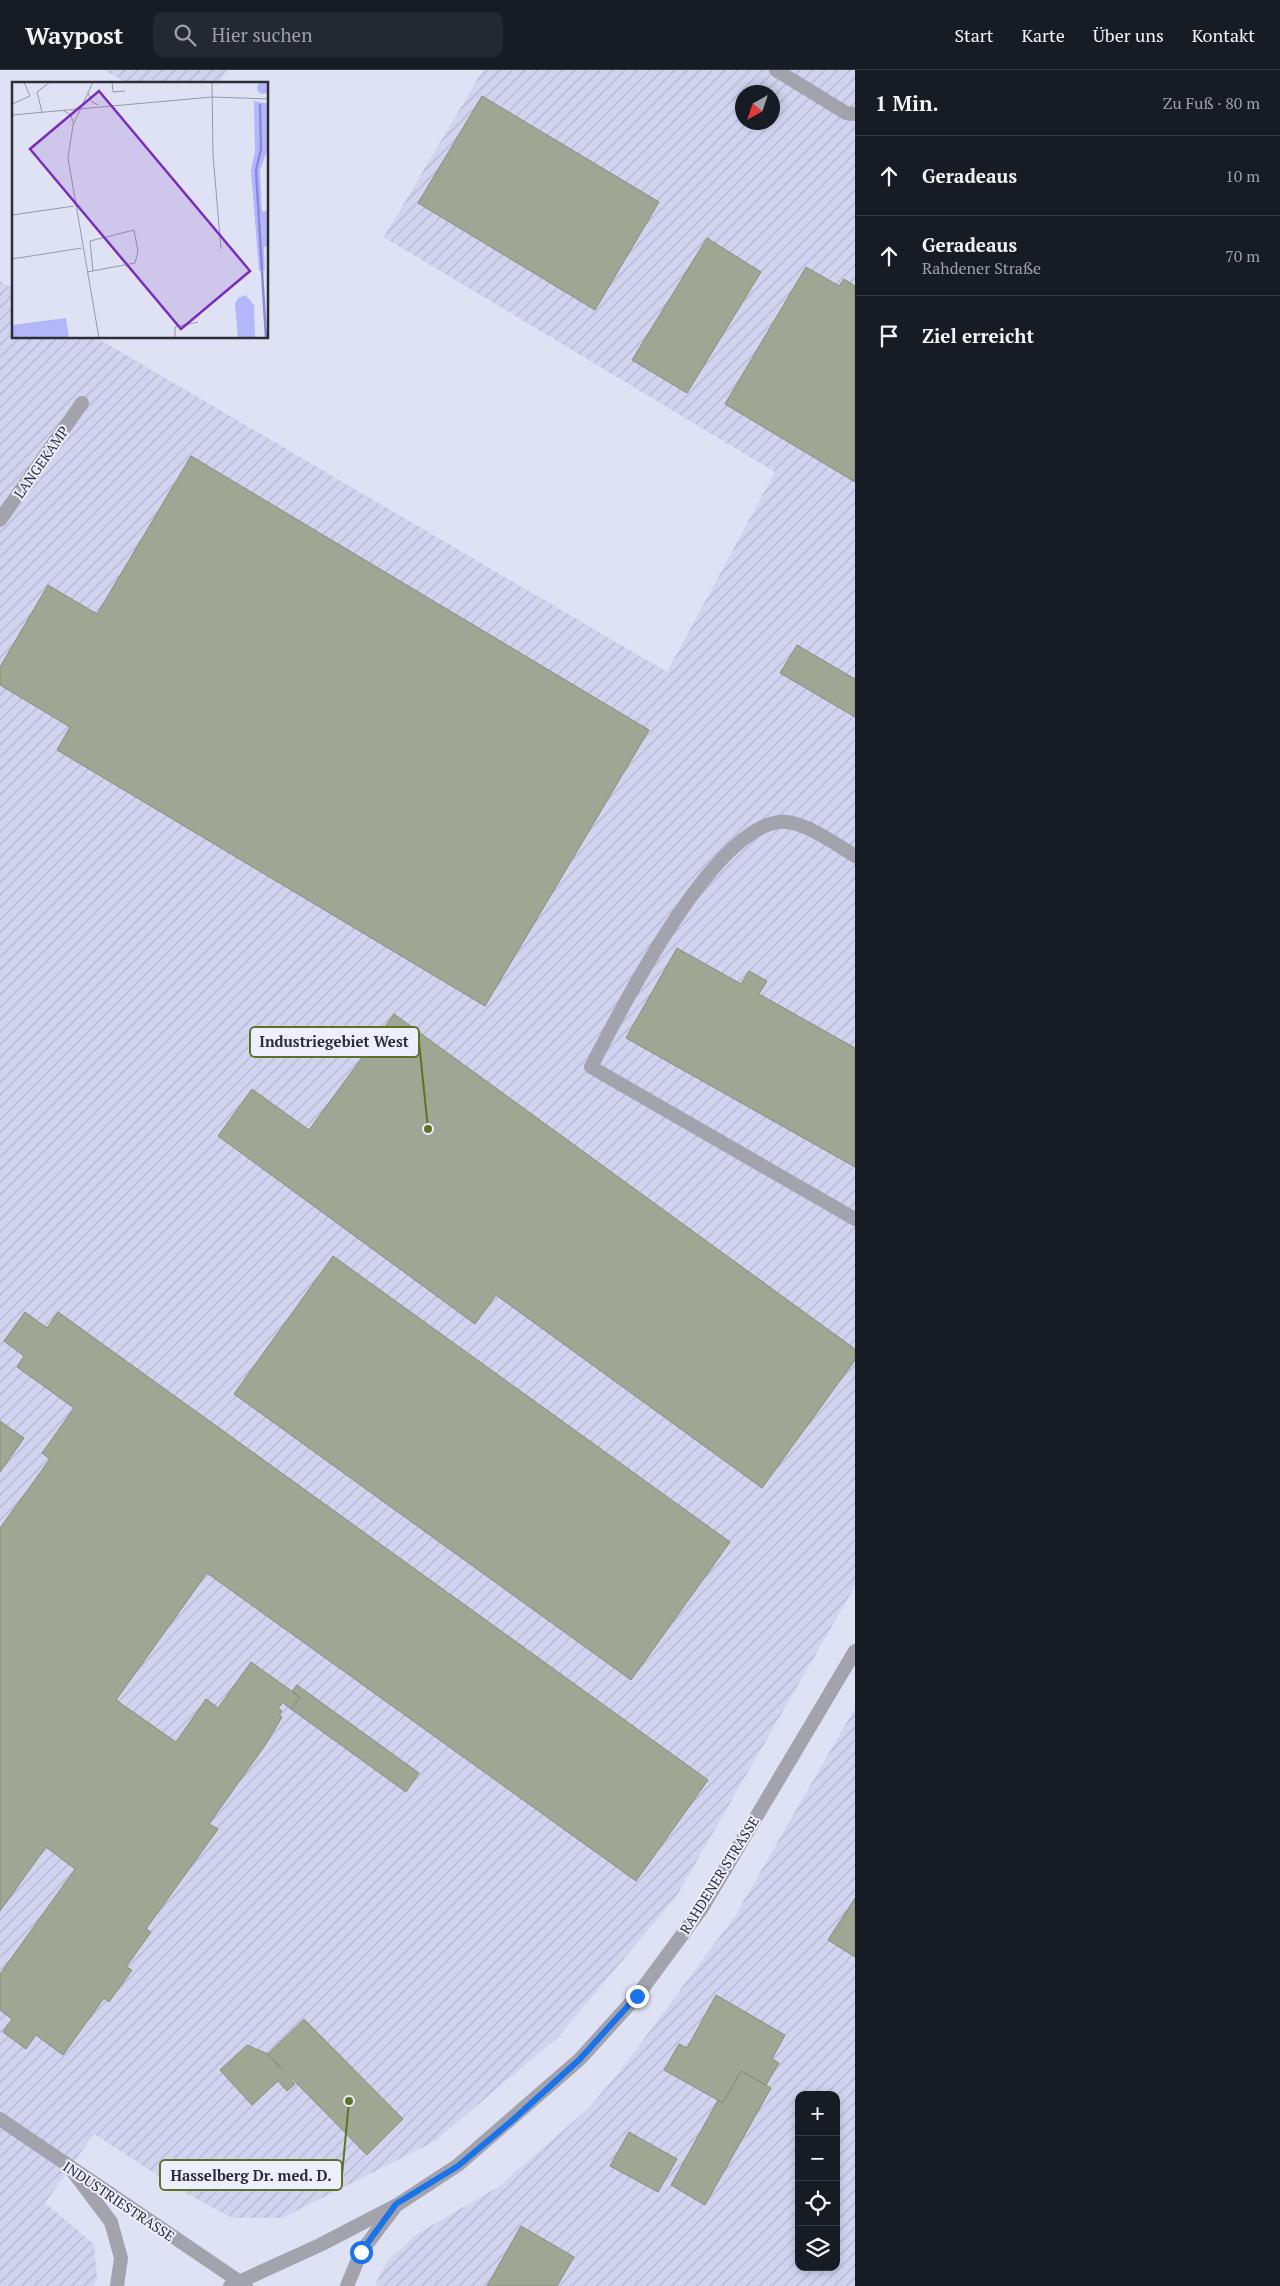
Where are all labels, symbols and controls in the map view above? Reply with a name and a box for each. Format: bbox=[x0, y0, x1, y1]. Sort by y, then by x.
search box bbox=[153, 12, 503, 57]
text: Waypost bbox=[25, 19, 123, 51]
icon: search bbox=[171, 21, 199, 49]
text: Hier suchen bbox=[211, 22, 312, 47]
text: Start bbox=[954, 23, 993, 47]
text: Karte bbox=[1021, 23, 1065, 47]
text: Über uns bbox=[1093, 23, 1164, 47]
text: Kontakt bbox=[1192, 23, 1255, 47]
inset map bbox=[12, 82, 269, 339]
north arrow bbox=[735, 85, 780, 130]
text: 1 Min. bbox=[875, 89, 939, 117]
text: Zu Fuß · 80 m bbox=[1163, 92, 1260, 114]
icon: ahead bbox=[875, 162, 903, 190]
text: Geradeaus bbox=[922, 163, 1017, 188]
text: 10 m bbox=[1225, 165, 1260, 187]
text: Geradeaus bbox=[922, 232, 1017, 257]
icon: ahead bbox=[875, 242, 903, 270]
text: 70 m bbox=[1225, 245, 1260, 267]
text: Rahdener Straße bbox=[922, 257, 1041, 279]
icon: arrive bbox=[875, 322, 903, 350]
text: Ziel erreicht bbox=[922, 323, 1034, 348]
street label: LANGEKAMP bbox=[9, 422, 73, 502]
callout: Industriegebiet West bbox=[250, 1027, 419, 1057]
text: Industriegebiet West bbox=[259, 1031, 409, 1051]
street label: RAHDENER STRASSE bbox=[675, 1813, 763, 1937]
route end bbox=[626, 1985, 649, 2008]
map controls bbox=[795, 2091, 840, 2271]
button: + bbox=[795, 2091, 840, 2136]
button: − bbox=[795, 2136, 840, 2181]
street label: INDUSTRIESTRASSE bbox=[60, 2157, 178, 2245]
callout: Hasselberg Dr. med. D. bbox=[160, 2160, 342, 2190]
text: Hasselberg Dr. med. D. bbox=[170, 2165, 332, 2185]
button: locate bbox=[795, 2181, 840, 2226]
button: layers bbox=[795, 2226, 840, 2271]
route start bbox=[350, 2241, 373, 2264]

